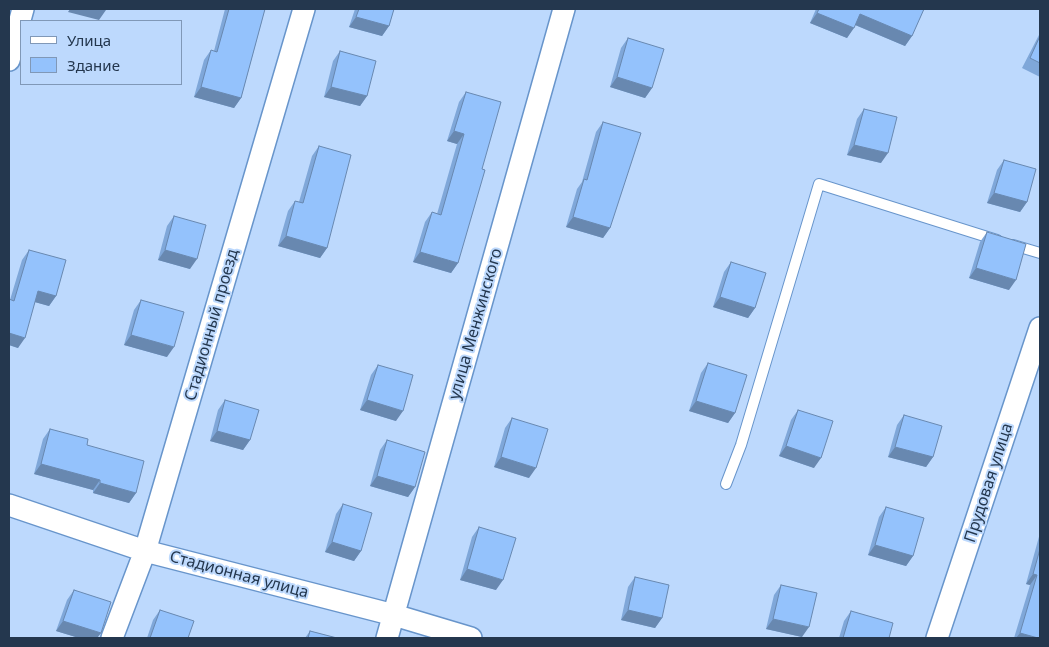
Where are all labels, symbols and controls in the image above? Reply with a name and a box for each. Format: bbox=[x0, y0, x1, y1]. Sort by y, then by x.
legend bbox=[20, 20, 182, 85]
text: Улица bbox=[67, 30, 111, 50]
text: Здание bbox=[67, 55, 120, 75]
street label: улица Менжинского bbox=[445, 246, 507, 402]
street label: Стадионный проезд bbox=[181, 247, 243, 403]
street label: Прудовая улица bbox=[961, 421, 1017, 545]
street label: Стадионная улица bbox=[167, 547, 311, 603]

